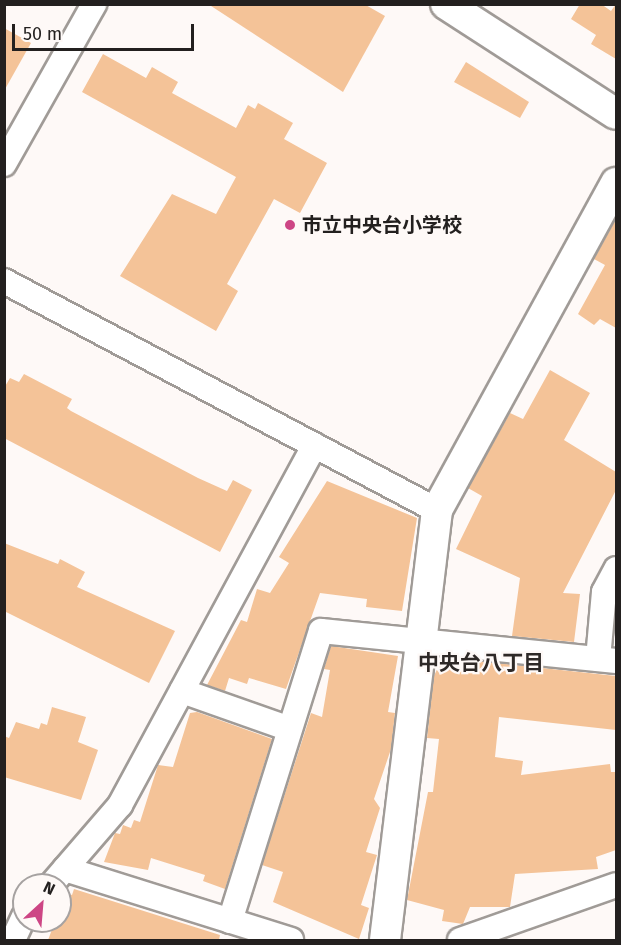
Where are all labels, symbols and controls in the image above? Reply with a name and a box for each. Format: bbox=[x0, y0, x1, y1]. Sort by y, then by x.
scale bar bbox=[15, 12, 196, 50]
text: 50 m bbox=[23, 23, 62, 45]
place label: 市立中央台小学校 bbox=[302, 213, 462, 237]
marker: 市立中央台小学校 bbox=[283, 218, 297, 232]
district label: 中央台八丁目 bbox=[418, 650, 544, 676]
north arrow bbox=[12, 873, 72, 933]
text: N bbox=[40, 877, 58, 899]

